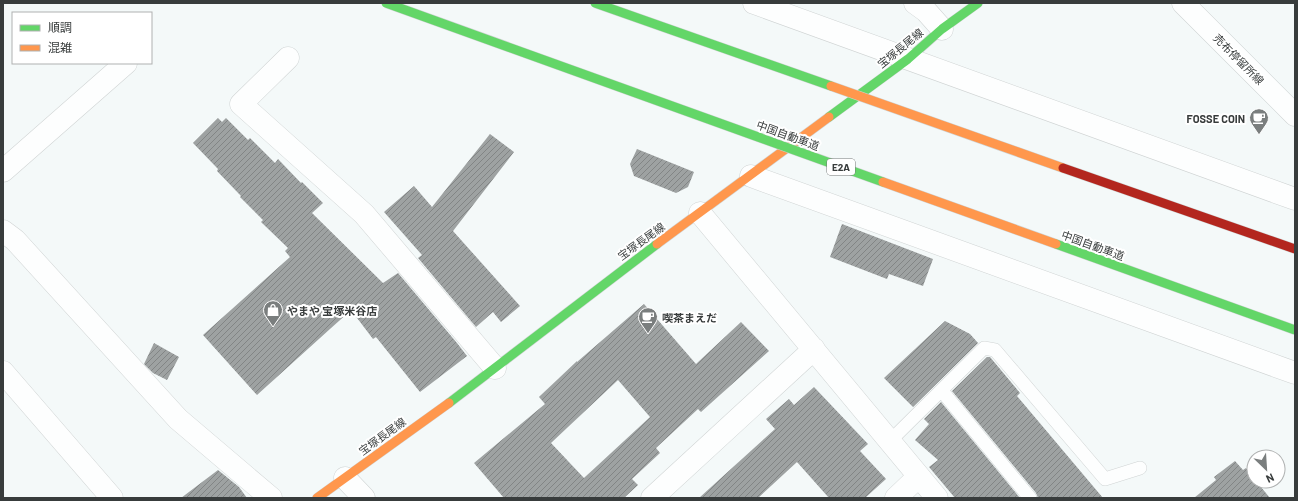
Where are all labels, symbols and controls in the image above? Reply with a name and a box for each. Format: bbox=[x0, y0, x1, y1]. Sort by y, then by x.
legend bbox=[12, 12, 152, 64]
text: 順調 bbox=[48, 20, 72, 34]
street label: 宝塚長尾線 bbox=[875, 26, 925, 70]
street label: 売布停留所線 bbox=[1211, 31, 1267, 87]
text: 混雑 bbox=[48, 40, 72, 54]
cafe icon: FOSSE COIN bbox=[1248, 107, 1270, 135]
place label: FOSSE COIN bbox=[1187, 112, 1245, 125]
street label: 中国自動車道 bbox=[755, 118, 821, 152]
road number: E2A bbox=[827, 159, 855, 175]
street label: 宝塚長尾線 bbox=[615, 220, 667, 262]
street label: 中国自動車道 bbox=[1060, 228, 1126, 262]
shop icon: やまや 宝塚米谷店 bbox=[262, 299, 284, 327]
place label: やまや 宝塚米谷店 bbox=[287, 304, 377, 317]
cafe icon: 喫茶まえだ bbox=[637, 306, 659, 334]
place label: 喫茶まえだ bbox=[662, 311, 717, 324]
street label: 宝塚長尾線 bbox=[356, 415, 408, 457]
north arrow bbox=[1246, 449, 1286, 489]
text: N bbox=[1264, 471, 1277, 486]

